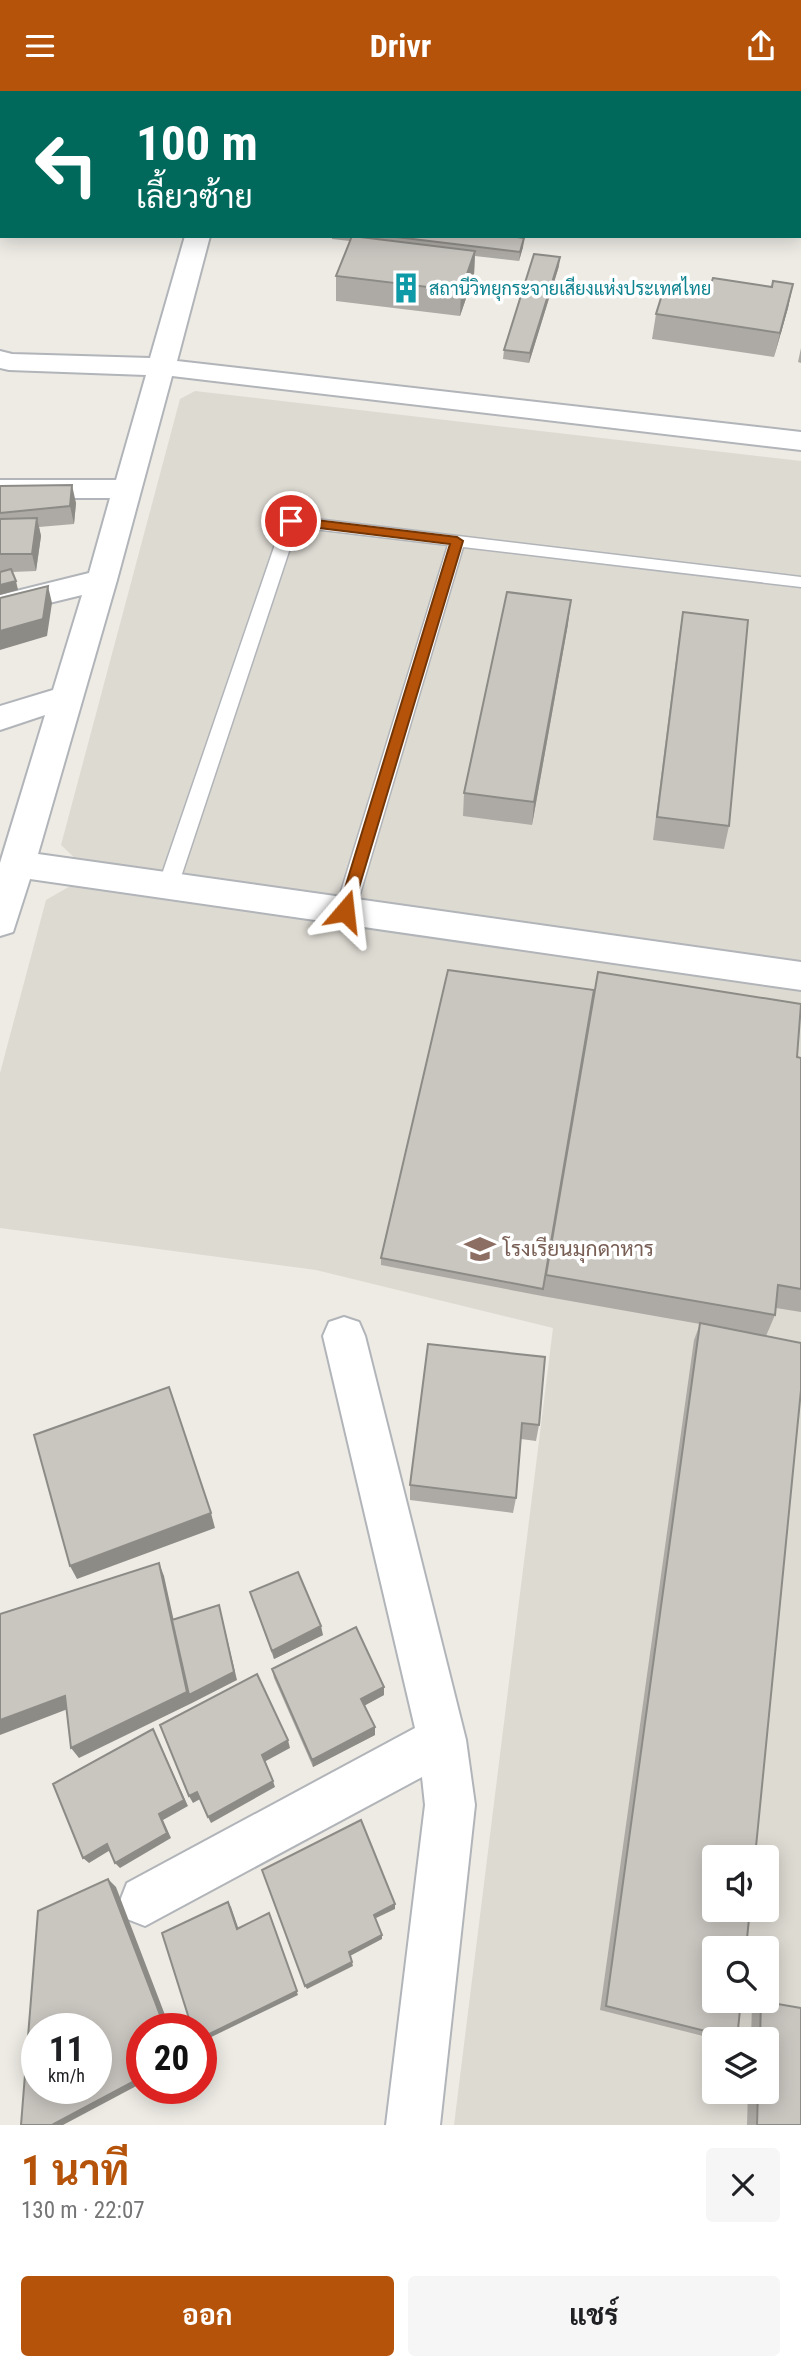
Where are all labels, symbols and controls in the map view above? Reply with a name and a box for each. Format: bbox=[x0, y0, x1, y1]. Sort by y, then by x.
icon: menu bbox=[21, 27, 59, 65]
text: Drivr bbox=[370, 27, 431, 65]
icon: share bbox=[742, 27, 780, 65]
text: 100 m bbox=[136, 115, 258, 172]
icon: left bbox=[21, 119, 112, 210]
text: เลี้ยวซ้าย bbox=[136, 178, 253, 216]
building icon: สถานีวิทยุกระจายเสียงแห่งประเทศไทย bbox=[389, 271, 423, 305]
place label: สถานีวิทยุกระจายเสียงแห่งประเทศไทย bbox=[429, 276, 711, 301]
pin bbox=[261, 491, 321, 551]
icon: arrive bbox=[272, 502, 310, 540]
position arrow bbox=[308, 874, 382, 948]
school or university icon: โรงเรียนมุกดาหาร bbox=[463, 1232, 497, 1266]
place label: โรงเรียนมุกดาหาร bbox=[502, 1236, 654, 1263]
map controls bbox=[702, 1845, 779, 2104]
button: sound bbox=[702, 1845, 779, 1922]
button: search bbox=[702, 1936, 779, 2013]
speed limit sign: 20 bbox=[126, 2013, 217, 2104]
button: layers bbox=[702, 2027, 779, 2104]
text: 11 bbox=[49, 2029, 84, 2070]
text: km/h bbox=[48, 2065, 85, 2086]
text: 1 นาที bbox=[21, 2146, 129, 2195]
button: close bbox=[706, 2148, 780, 2222]
text: 130 m · 22:07 bbox=[21, 2197, 145, 2224]
button: ออก bbox=[21, 2276, 394, 2356]
button: แชร์ bbox=[408, 2276, 780, 2356]

